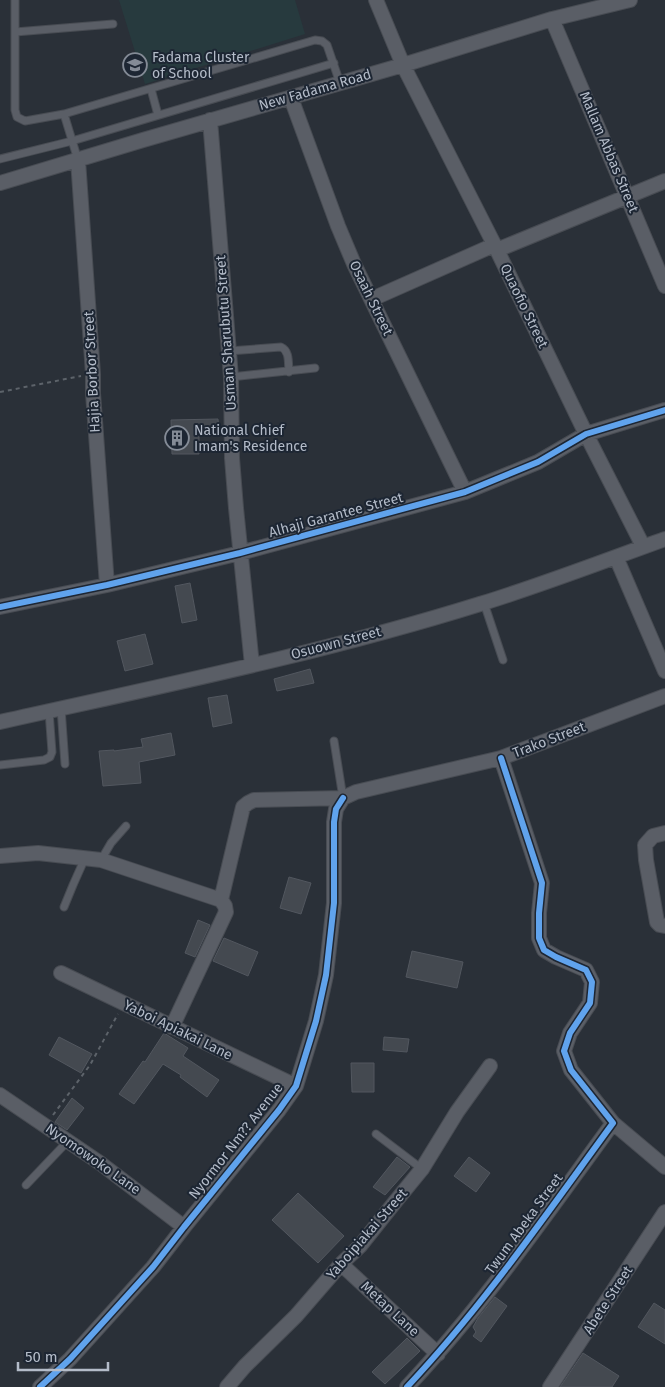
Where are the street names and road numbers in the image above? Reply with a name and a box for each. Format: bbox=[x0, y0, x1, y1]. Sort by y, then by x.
street label: New Fadama Road bbox=[257, 66, 373, 114]
street label: Mallam Abbas Street bbox=[576, 89, 643, 216]
street label: Usman Sharubutu Street bbox=[212, 254, 240, 411]
street label: Osaah Street bbox=[346, 258, 397, 339]
street label: Quaofio Street bbox=[496, 261, 552, 352]
street label: Hajia Borbor Street bbox=[80, 310, 104, 433]
street label: Alhaji Garantee Street bbox=[267, 489, 406, 541]
street label: Osuown Street bbox=[289, 623, 384, 663]
street label: Trako Street bbox=[510, 718, 589, 762]
street label: Yaboi Apiakai Lane bbox=[121, 996, 235, 1064]
street label: Nyormor Nm?? Avenue bbox=[185, 1079, 287, 1203]
street label: Nyomowoko Lane bbox=[42, 1120, 144, 1198]
street label: Twum Abeka Street bbox=[482, 1169, 567, 1278]
street label: Yaboipiakai Street bbox=[323, 1184, 412, 1283]
street label: Abete Street bbox=[580, 1262, 637, 1337]
street label: Metap Lane bbox=[357, 1278, 423, 1340]

